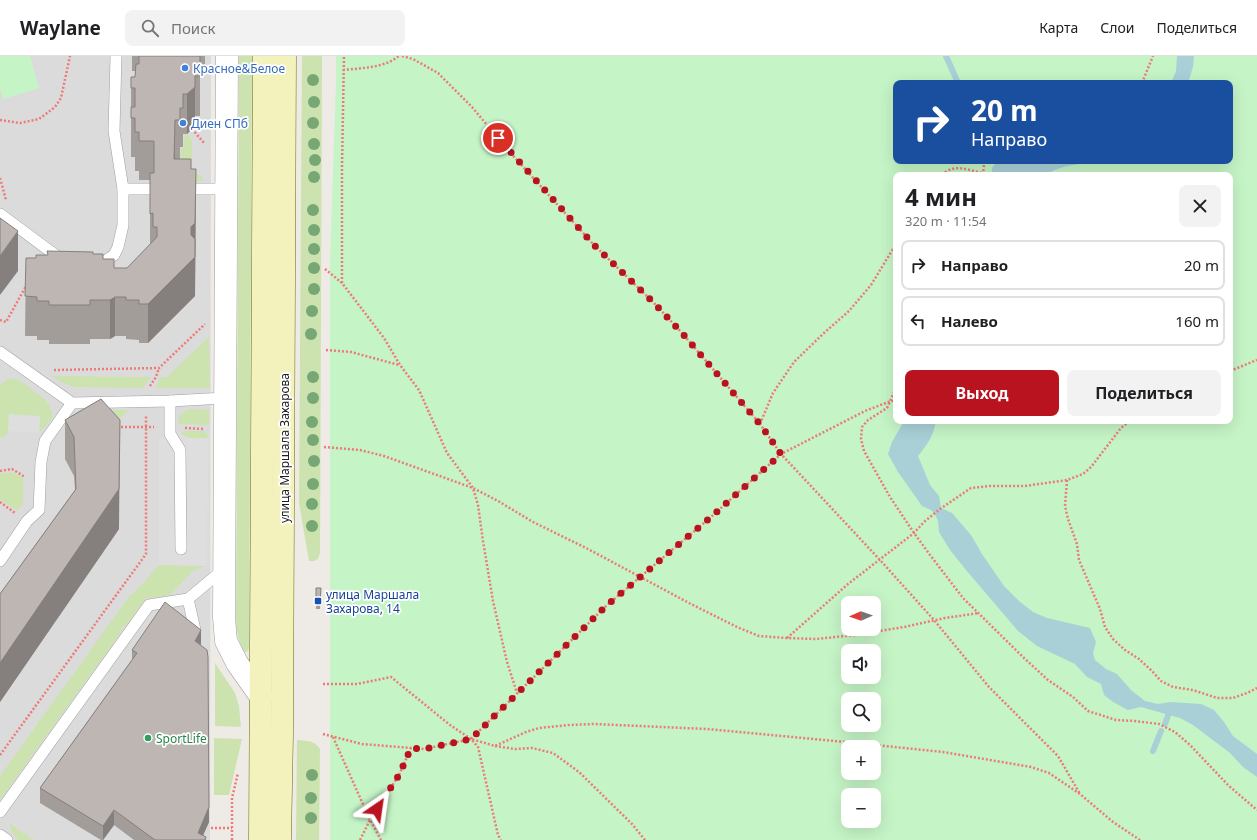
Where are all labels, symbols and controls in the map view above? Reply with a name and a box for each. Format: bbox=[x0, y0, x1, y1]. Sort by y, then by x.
search box bbox=[125, 10, 405, 46]
text: Waylane bbox=[20, 15, 101, 41]
icon: search bbox=[139, 17, 161, 39]
text: Поиск bbox=[171, 18, 216, 38]
text: Карта bbox=[1039, 18, 1078, 37]
text: Слои bbox=[1100, 18, 1134, 37]
text: Поделиться bbox=[1156, 18, 1237, 37]
place label: Красное&Белое bbox=[193, 60, 285, 77]
marker: Красное&Белое bbox=[180, 63, 190, 73]
text: 20 m bbox=[971, 91, 1038, 129]
icon: right bbox=[905, 96, 957, 148]
place label: Диен СПб bbox=[191, 115, 248, 132]
marker: Диен СПб bbox=[178, 118, 188, 128]
pin bbox=[481, 121, 515, 155]
icon: arrive bbox=[487, 127, 509, 149]
text: Направо bbox=[971, 127, 1047, 151]
text: 4 мин bbox=[905, 180, 977, 213]
button: close bbox=[1179, 185, 1221, 227]
text: 320 m · 11:54 bbox=[905, 212, 986, 230]
icon: right bbox=[907, 254, 929, 276]
text: Направо bbox=[941, 255, 1008, 275]
text: 20 m bbox=[1184, 255, 1219, 275]
icon: left bbox=[907, 310, 929, 332]
text: Налево bbox=[941, 311, 998, 331]
text: 160 m bbox=[1175, 311, 1219, 331]
button: Выход bbox=[905, 370, 1059, 416]
button: Поделиться bbox=[1067, 370, 1221, 416]
street label: улица Маршала Захарова bbox=[276, 373, 293, 523]
place label: улица Маршала Захарова, 14 bbox=[326, 586, 419, 617]
marker: улица Маршала Захарова, 14 bbox=[313, 596, 323, 606]
north arrow bbox=[841, 596, 881, 636]
map controls bbox=[841, 596, 881, 828]
button: sound bbox=[841, 644, 881, 684]
button: search bbox=[841, 692, 881, 732]
place label: SportLife bbox=[156, 730, 207, 747]
marker: SportLife bbox=[143, 733, 153, 743]
button: + bbox=[841, 740, 881, 780]
position arrow bbox=[356, 788, 398, 830]
button: − bbox=[841, 788, 881, 828]

